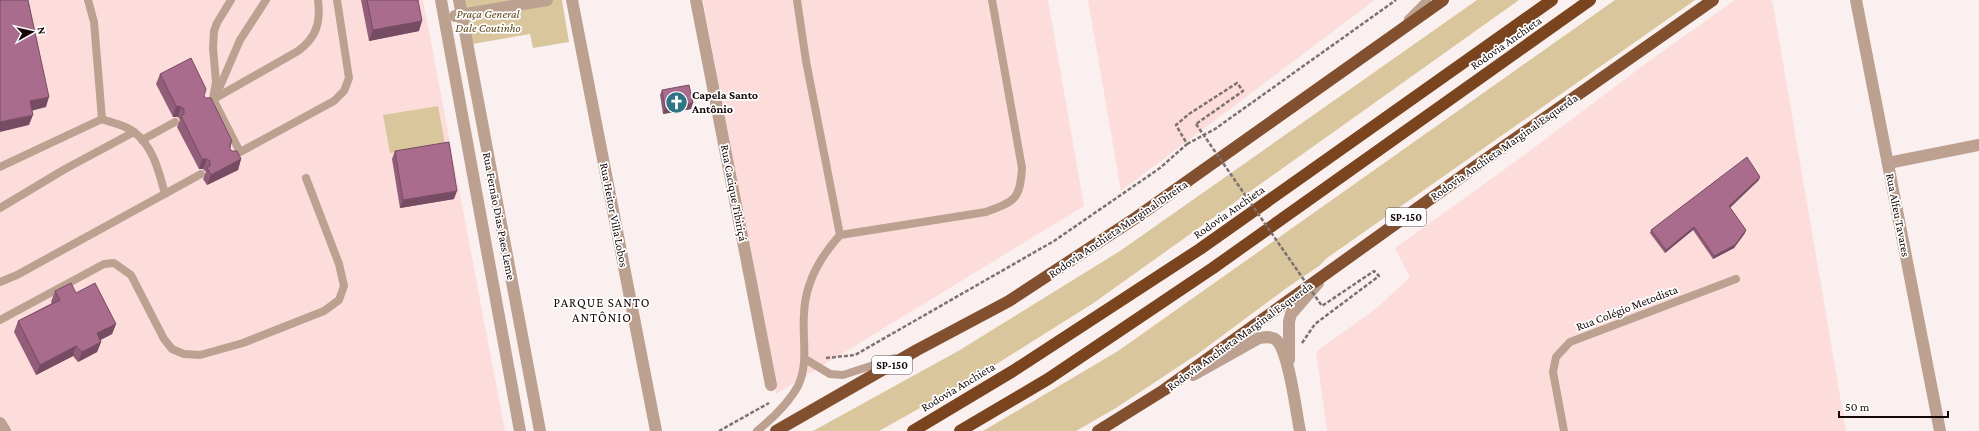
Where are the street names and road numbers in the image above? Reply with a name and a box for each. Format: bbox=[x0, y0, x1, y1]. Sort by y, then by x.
street label: Rodovia Anchieta bbox=[1468, 13, 1545, 73]
street label: Rodovia Anchieta Marginal Esquerda bbox=[1428, 90, 1581, 203]
street label: Rua Cacique Tibiriçá bbox=[718, 143, 750, 243]
street label: Rua Fernão Dias Paes Leme bbox=[480, 151, 518, 281]
street label: Rua Heitor Villa Lobos bbox=[597, 162, 631, 269]
street label: Rua Alfeu Tavares bbox=[1883, 172, 1913, 258]
street label: Rodovia Anchieta Marginal Direita bbox=[1046, 177, 1191, 281]
street label: Rodovia Anchieta bbox=[1191, 182, 1268, 242]
road number: SP-150 bbox=[1386, 208, 1426, 226]
street label: Rodovia Anchieta Marginal Esquerda bbox=[1164, 278, 1316, 394]
street label: Rua Colégio Metodista bbox=[1574, 282, 1680, 334]
road number: SP-150 bbox=[872, 356, 912, 374]
street label: Rodovia Anchieta bbox=[919, 359, 998, 415]

